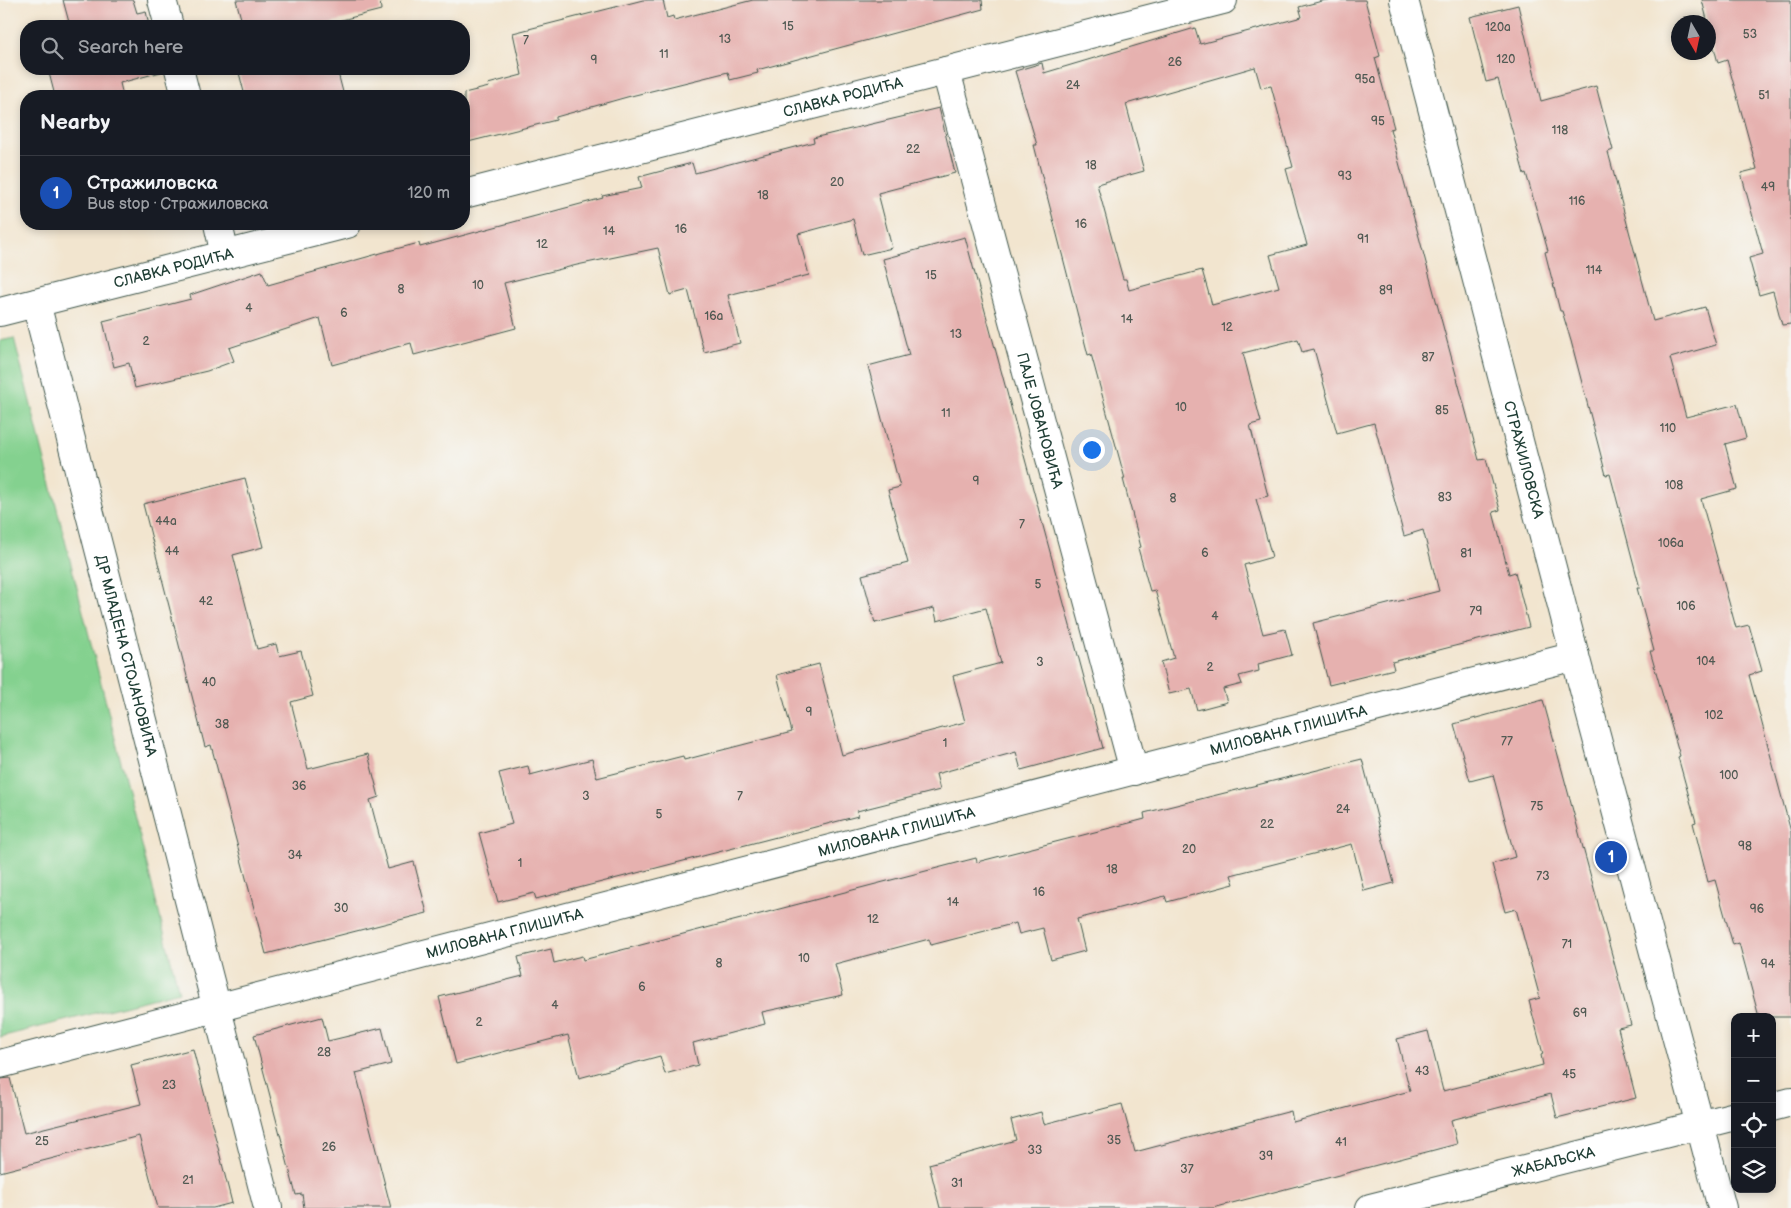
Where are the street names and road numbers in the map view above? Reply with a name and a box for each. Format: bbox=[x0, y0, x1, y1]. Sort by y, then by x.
street label: СЛАВКА РОДИЋА bbox=[781, 73, 905, 122]
street label: СЛАВКА РОДИЋА bbox=[112, 243, 236, 292]
street label: ПАЈЕ ЈОВАНОВИЋА bbox=[1013, 350, 1067, 492]
street label: СТРАЖИЛОВСКА bbox=[1499, 399, 1548, 521]
street label: ДР МЛАДЕНА СТОЈАНОВИЋА bbox=[91, 553, 162, 759]
street label: МИЛОВАНА ГЛИШИЋА bbox=[1208, 701, 1370, 760]
street label: МИЛОВАНА ГЛИШИЋА bbox=[816, 802, 978, 861]
street label: МИЛОВАНА ГЛИШИЋА bbox=[424, 904, 586, 963]
street label: ЖАБАЉСКА bbox=[1510, 1142, 1598, 1181]

